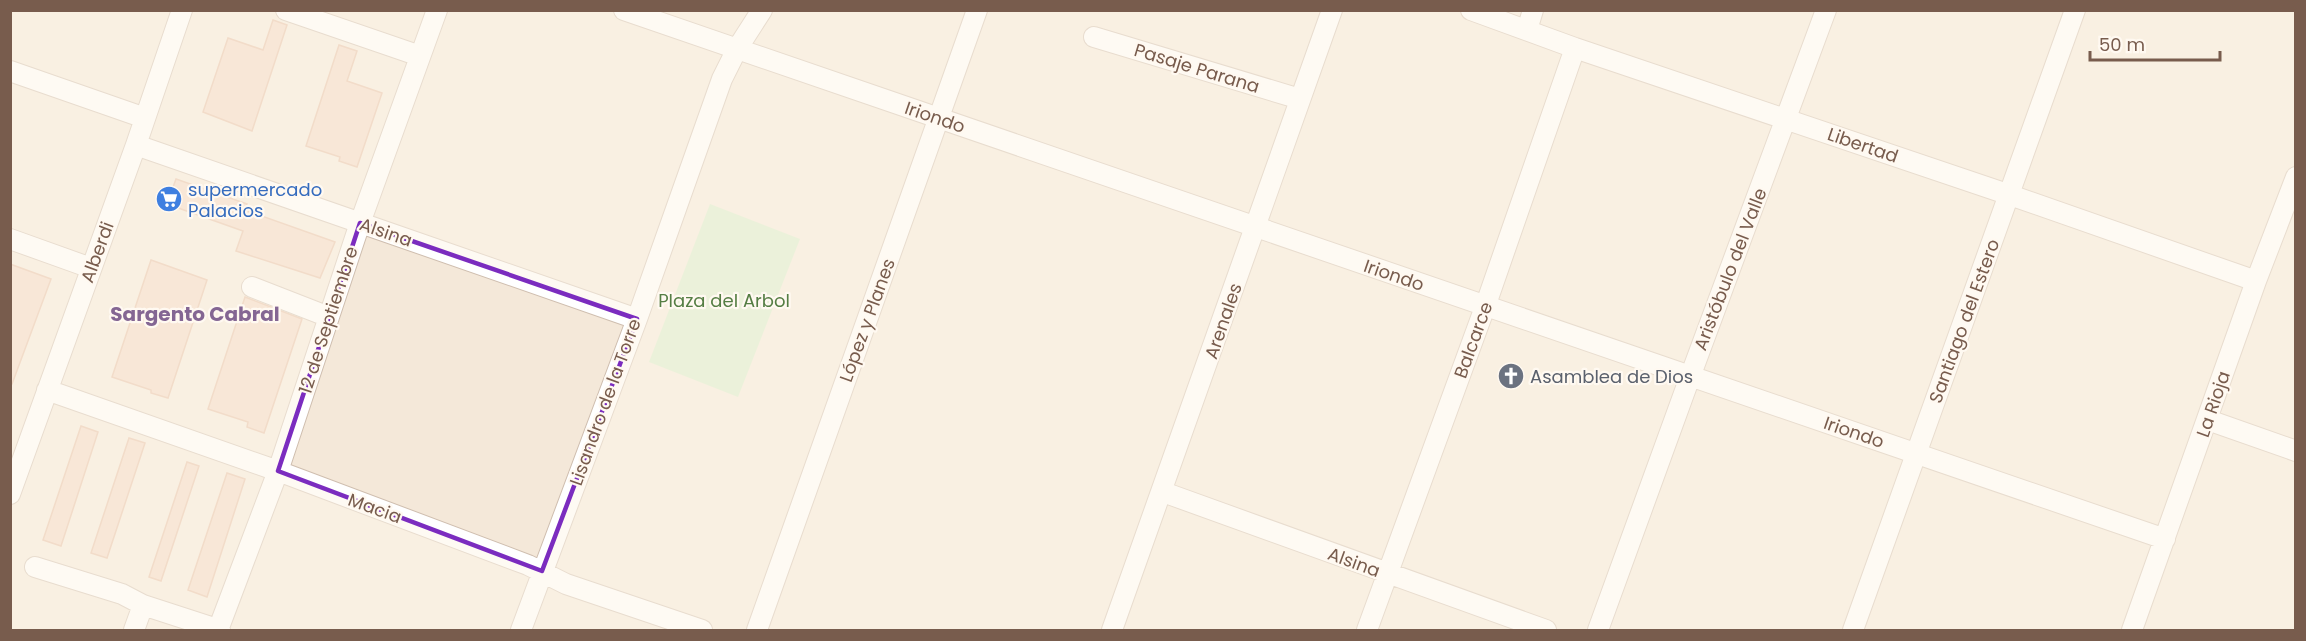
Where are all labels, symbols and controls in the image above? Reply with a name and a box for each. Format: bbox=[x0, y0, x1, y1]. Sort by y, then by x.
scale bar bbox=[2090, 24, 2220, 62]
text: 50 m bbox=[2099, 32, 2145, 57]
street label: Pasaje Parana bbox=[1131, 37, 1263, 99]
street label: Iriondo bbox=[901, 95, 969, 139]
street label: Libertad bbox=[1824, 121, 1902, 169]
place label: supermercado Palacios bbox=[188, 177, 322, 223]
supermarket icon: supermercado Palacios bbox=[154, 184, 184, 214]
street label: Aristóbulo del Valle bbox=[1687, 184, 1773, 354]
street label: Alsina bbox=[356, 211, 416, 253]
street label: Alberdi bbox=[74, 218, 120, 286]
street label: Santiago del Estero bbox=[1923, 235, 2005, 407]
street label: 12 de Septiembre bbox=[292, 243, 364, 397]
street label: Iriondo bbox=[1360, 253, 1428, 297]
street label: López y Planes bbox=[833, 255, 901, 385]
street label: Arenales bbox=[1198, 280, 1248, 362]
park label: Plaza del Arbol bbox=[658, 288, 790, 313]
street label: Balcarce bbox=[1448, 298, 1498, 382]
district label: Sargento Cabral bbox=[110, 300, 280, 328]
street label: Lisandro de la Torre bbox=[563, 315, 647, 489]
church icon: Asamblea de Dios bbox=[1496, 361, 1526, 391]
place label: Asamblea de Dios bbox=[1530, 364, 1693, 389]
street label: La Rioja bbox=[2190, 368, 2236, 440]
street label: Iriondo bbox=[1820, 410, 1888, 454]
street label: Macia bbox=[345, 487, 405, 529]
street label: Alsina bbox=[1324, 541, 1384, 583]

